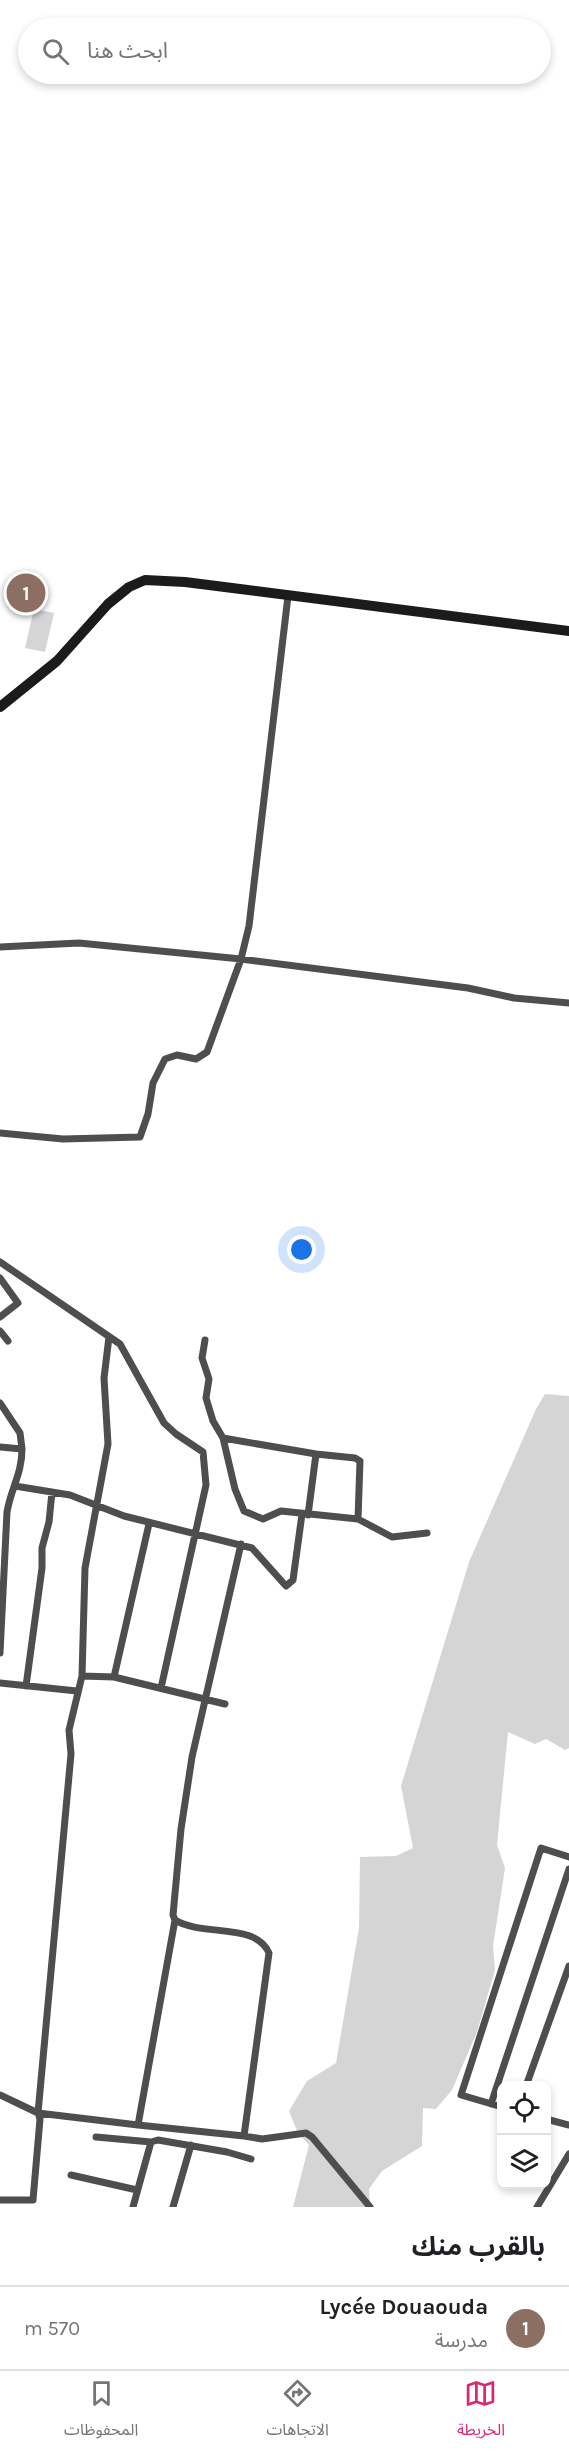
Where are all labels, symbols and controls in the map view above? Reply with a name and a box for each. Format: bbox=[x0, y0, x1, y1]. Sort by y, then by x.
search box bbox=[18, 18, 551, 84]
icon: search bbox=[39, 35, 72, 68]
text: ابحث هنا bbox=[87, 38, 168, 64]
pin: 1 bbox=[6, 570, 46, 616]
your location bbox=[287, 1235, 316, 1264]
map controls bbox=[497, 2081, 551, 2189]
button: locate bbox=[497, 2081, 551, 2135]
button: layers bbox=[497, 2135, 551, 2189]
text: بالقرب منك bbox=[412, 2231, 545, 2262]
text: Lycée Douaouda bbox=[319, 2294, 488, 2320]
text: 570 m bbox=[24, 2317, 80, 2340]
text: 1 bbox=[522, 2317, 529, 2340]
text: مدرسة bbox=[435, 2329, 488, 2352]
tab: المحفوظات bbox=[64, 2377, 138, 2447]
tab: الاتجاهات bbox=[266, 2377, 329, 2447]
tab: الخريطة bbox=[457, 2377, 505, 2447]

